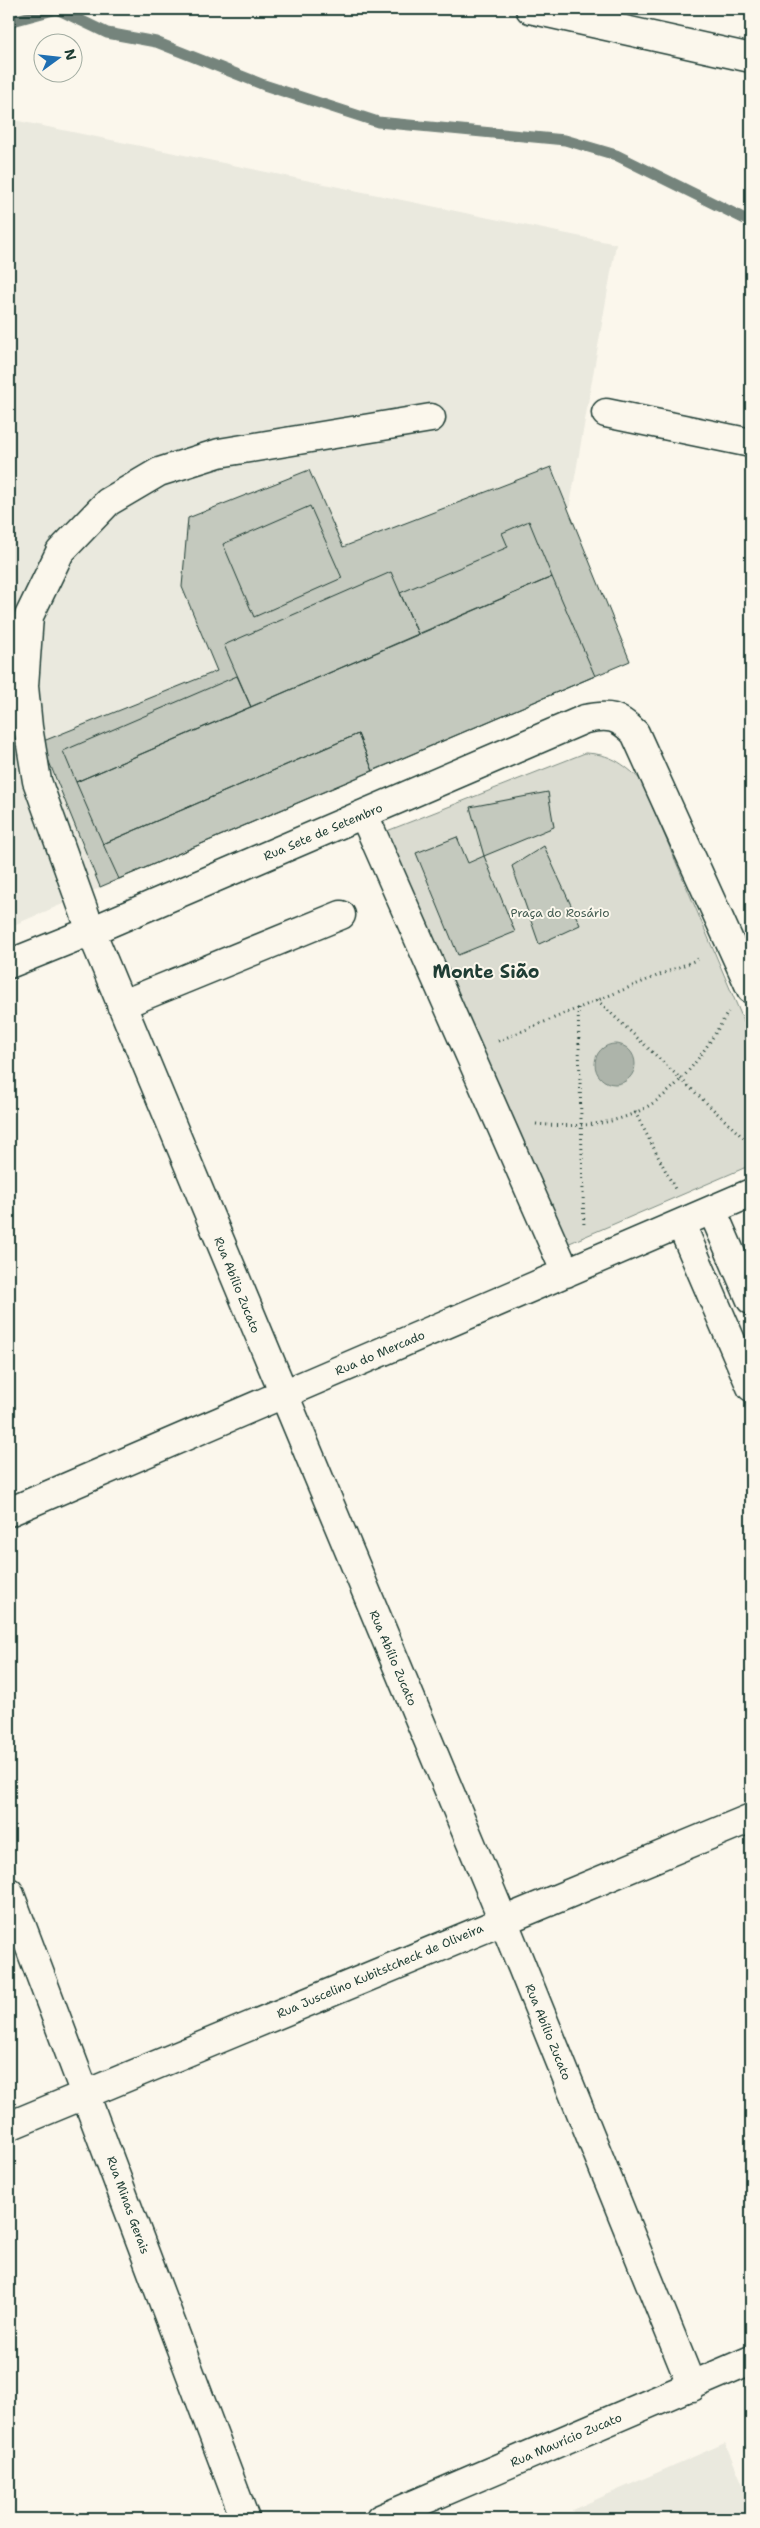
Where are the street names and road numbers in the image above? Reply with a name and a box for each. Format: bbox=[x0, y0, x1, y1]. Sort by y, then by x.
street label: Rua Sete de Setembro bbox=[261, 800, 385, 864]
street label: Rua Abílio Zucato bbox=[210, 1235, 264, 1335]
street label: Rua do Mercado bbox=[333, 1327, 427, 1379]
street label: Rua Abílio Zucato bbox=[366, 1608, 420, 1708]
street label: Rua Juscelino Kubitstcheck de Oliveira bbox=[274, 1920, 486, 2022]
street label: Rua Abílio Zucato bbox=[521, 1982, 575, 2082]
street label: Rua Minas Gerais bbox=[103, 2154, 153, 2256]
street label: Rua Maurício Zucato bbox=[508, 2409, 624, 2471]

